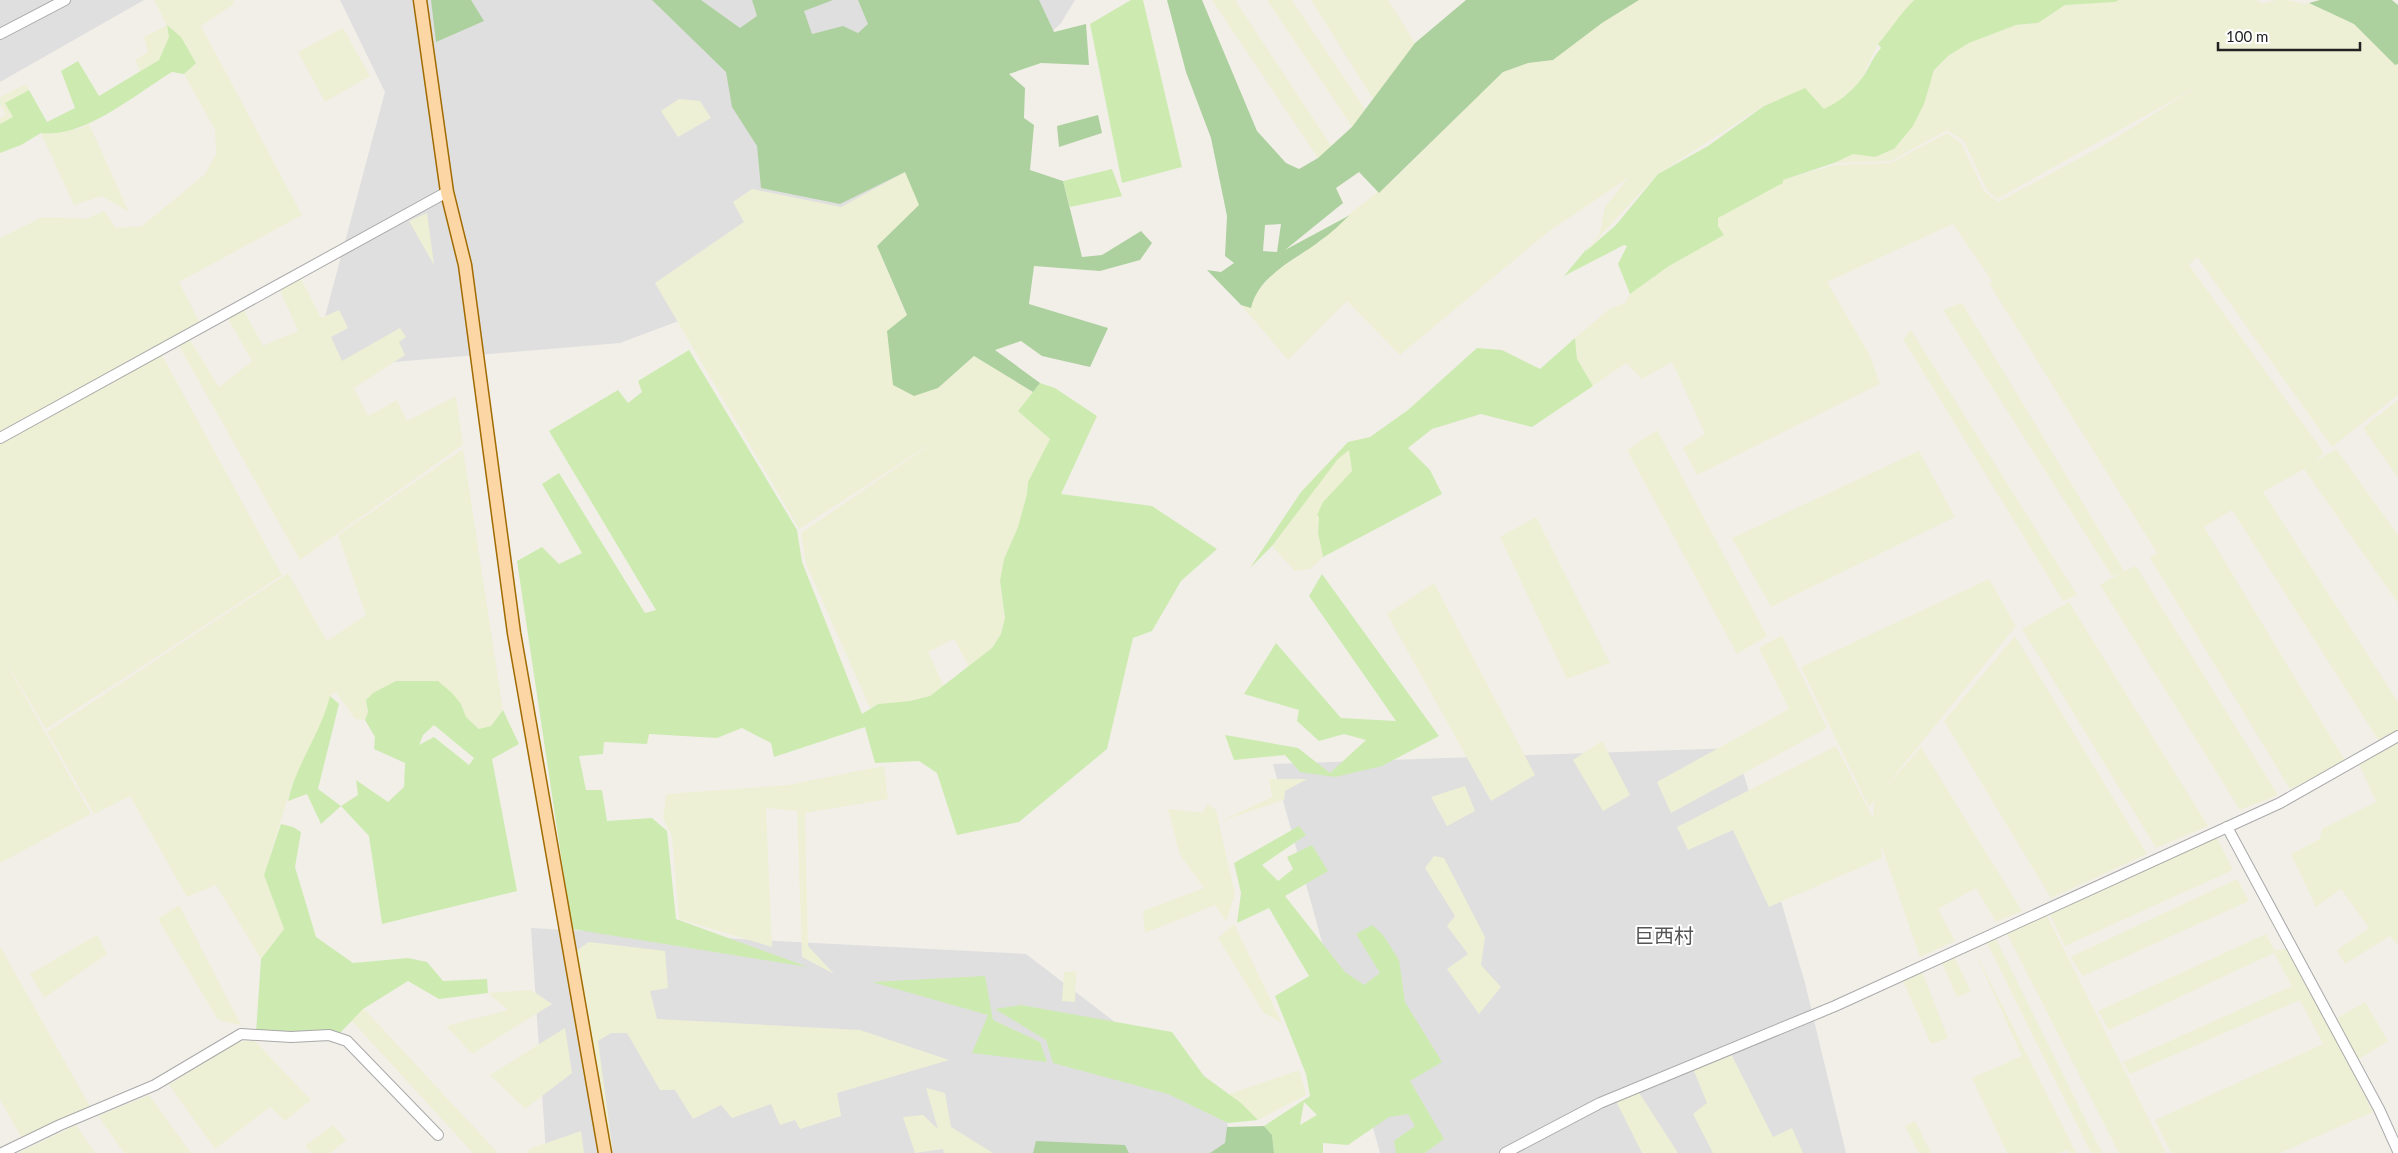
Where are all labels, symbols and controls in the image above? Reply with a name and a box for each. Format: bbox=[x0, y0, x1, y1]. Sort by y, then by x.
scale bar bbox=[2218, 20, 2360, 52]
text: 100 m bbox=[2226, 27, 2268, 45]
district label: 巨西村 bbox=[1634, 923, 1694, 947]

